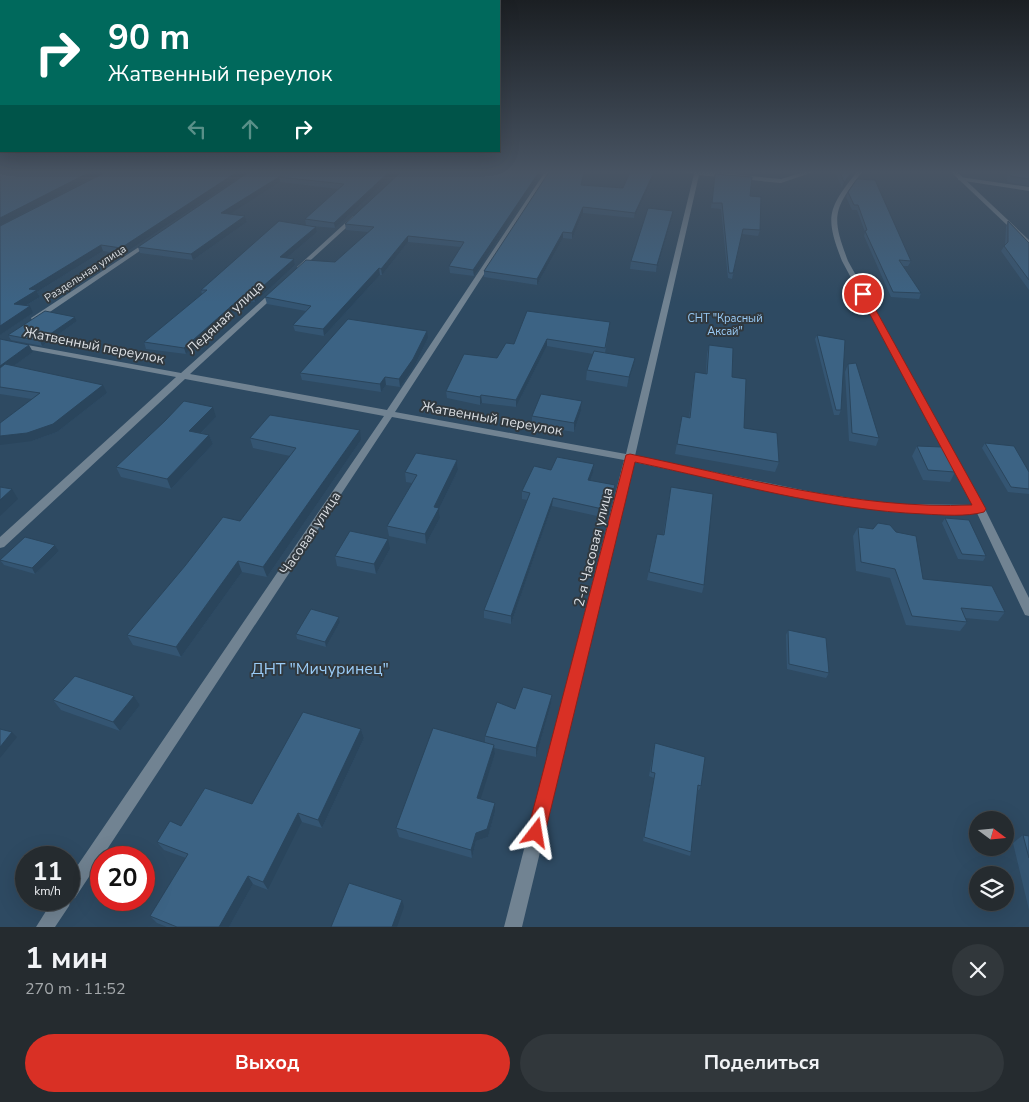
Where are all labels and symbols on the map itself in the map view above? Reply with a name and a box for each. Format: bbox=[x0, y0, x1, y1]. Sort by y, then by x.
street label: Раздельная улица bbox=[41, 241, 129, 306]
pin bbox=[842, 273, 884, 315]
street label: Ледяная улица bbox=[182, 276, 268, 358]
park label: СНТ "Красный Аксай" bbox=[687, 311, 763, 339]
street label: Жатвенный переулок bbox=[22, 323, 166, 369]
street label: Жатвенный переулок bbox=[420, 397, 564, 440]
street label: 2-я Часовая улица bbox=[569, 485, 618, 609]
street label: Часовая улица bbox=[275, 488, 345, 579]
park label: ДНТ "Мичуринец" bbox=[251, 658, 389, 680]
position arrow bbox=[509, 806, 561, 858]
north arrow bbox=[969, 811, 1014, 856]
speed limit sign: 20 bbox=[90, 846, 155, 911]

